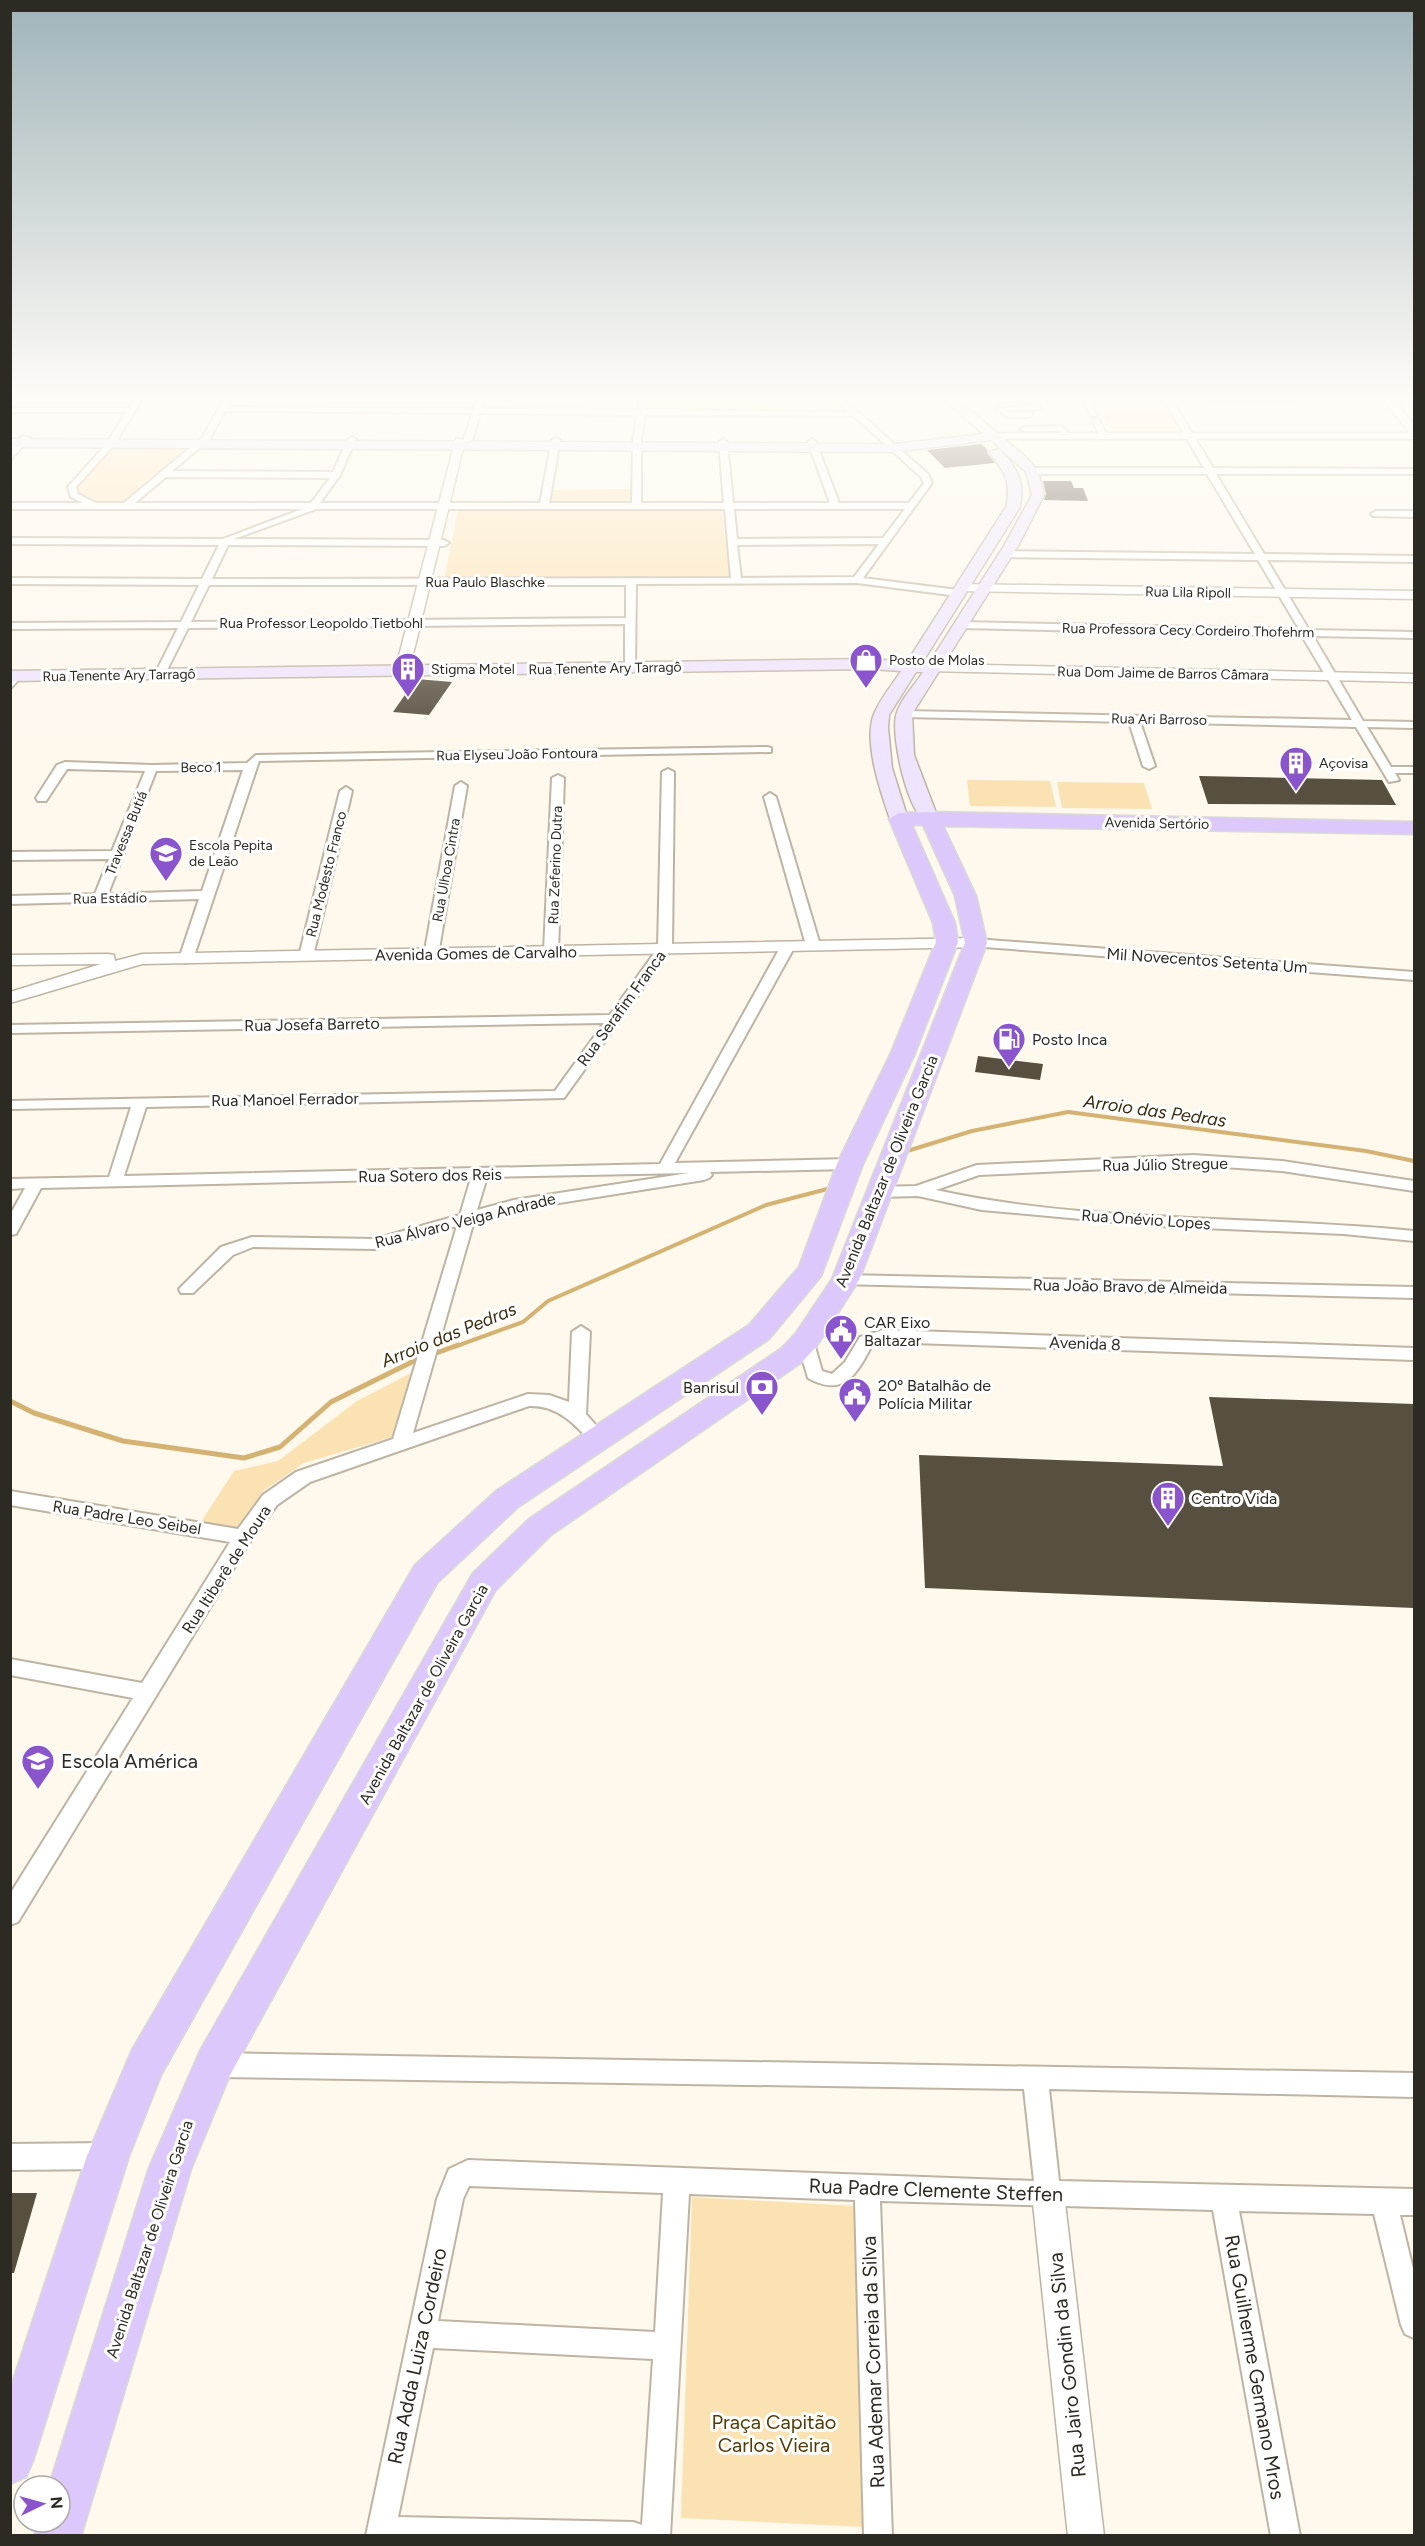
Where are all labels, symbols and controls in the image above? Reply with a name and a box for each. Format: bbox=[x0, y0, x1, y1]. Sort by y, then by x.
street label: Rua Paulo Blaschke bbox=[425, 574, 545, 591]
street label: Rua Lila Ripoll bbox=[1145, 583, 1231, 602]
street label: Rua Professor Leopoldo Tietbohl bbox=[219, 615, 423, 632]
street label: Rua Professora Cecy Cordeiro Thofehrm bbox=[1062, 620, 1314, 641]
shop icon: Posto de Molas bbox=[848, 642, 884, 689]
building icon: Stigma Motel bbox=[390, 651, 426, 698]
place label: Posto de Molas bbox=[889, 652, 984, 669]
street label: Rua Tenente Ary Tarragô bbox=[528, 659, 682, 678]
place label: Stigma Motel bbox=[431, 661, 515, 678]
street label: Rua Dom Jaime de Barros Câmara bbox=[1057, 663, 1269, 684]
street label: Rua Tenente Ary Tarragô bbox=[42, 666, 196, 685]
street label: Rua Ari Barroso bbox=[1111, 710, 1207, 729]
street label: Rua Elyseu João Fontoura bbox=[436, 745, 598, 764]
building icon: Açovisa bbox=[1278, 745, 1314, 792]
place label: Açovisa bbox=[1319, 755, 1368, 772]
street label: Beco 1 bbox=[180, 759, 222, 776]
street label: Travessa Butiá bbox=[102, 789, 151, 878]
street label: Rua Zeferino Dutra bbox=[545, 805, 566, 925]
street label: Rua Modesto Franco bbox=[303, 809, 350, 939]
street label: Avenida Sertório bbox=[1105, 814, 1209, 833]
street label: Rua Ulhoa Cintra bbox=[429, 817, 464, 923]
school or university icon: Escola Pepita de Leão bbox=[148, 835, 184, 882]
place label: Escola Pepita de Leão bbox=[189, 837, 273, 870]
street label: Rua Estádio bbox=[73, 889, 147, 908]
street label: Avenida Gomes de Carvalho bbox=[375, 942, 577, 965]
street label: Mil Novecentos Setenta Um bbox=[1106, 944, 1308, 977]
street label: Rua Serafim Franca bbox=[573, 947, 670, 1070]
street label: Rua Josefa Barreto bbox=[244, 1014, 380, 1035]
fuel station icon: Posto Inca bbox=[991, 1021, 1027, 1068]
place label: Posto Inca bbox=[1032, 1030, 1107, 1049]
street label: Avenida Baltazar de Oliveira Garcia bbox=[831, 1052, 942, 1290]
street label: Rua Manoel Ferrador bbox=[211, 1089, 360, 1110]
water label: Arroio das Pedras bbox=[1081, 1090, 1228, 1132]
street label: Rua Júlio Stregue bbox=[1102, 1154, 1228, 1175]
street label: Rua Sotero dos Reis bbox=[358, 1165, 502, 1186]
street label: Rua Álvaro Veiga Andrade bbox=[373, 1189, 558, 1252]
street label: Rua Onévio Lopes bbox=[1081, 1206, 1211, 1233]
street label: Rua João Bravo de Almeida bbox=[1033, 1275, 1227, 1298]
water label: Arroio das Pedras bbox=[377, 1298, 520, 1373]
public building icon: CAR Eixo Baltazar bbox=[823, 1313, 859, 1360]
place label: CAR Eixo Baltazar bbox=[864, 1313, 930, 1350]
street label: Avenida 8 bbox=[1049, 1333, 1121, 1354]
bank icon: Banrisul bbox=[744, 1369, 780, 1416]
public building icon: 20º Batalhão de Polícia Militar bbox=[837, 1376, 873, 1423]
place label: 20º Batalhão de Polícia Militar bbox=[878, 1376, 991, 1413]
place label: Banrisul bbox=[683, 1378, 739, 1397]
building icon: Centro Vida bbox=[1150, 1480, 1186, 1527]
place label: Centro Vida bbox=[1191, 1489, 1277, 1508]
street label: Rua Padre Leo Seibel bbox=[51, 1496, 202, 1539]
street label: Rua Itiberê de Moura bbox=[178, 1502, 275, 1637]
street label: Avenida Baltazar de Oliveira Garcia bbox=[355, 1581, 492, 1808]
school or university icon: Escola América bbox=[20, 1743, 56, 1790]
place label: Escola América bbox=[61, 1749, 198, 1773]
street label: Avenida Baltazar de Oliveira Garcia bbox=[102, 2118, 197, 2360]
street label: Rua Padre Clemente Steffen bbox=[808, 2174, 1064, 2206]
street label: Rua Guilherme Germano Mros bbox=[1220, 2233, 1290, 2501]
street label: Rua Ademar Correia da Silva bbox=[857, 2235, 889, 2489]
street label: Rua Adda Luiza Cordeiro bbox=[382, 2246, 452, 2466]
street label: Rua Jairo Gondin da Silva bbox=[1043, 2251, 1091, 2479]
park label: Praça Capitão Carlos Vieira bbox=[712, 2410, 836, 2457]
north arrow bbox=[12, 2474, 72, 2534]
text: N bbox=[46, 2496, 66, 2510]

